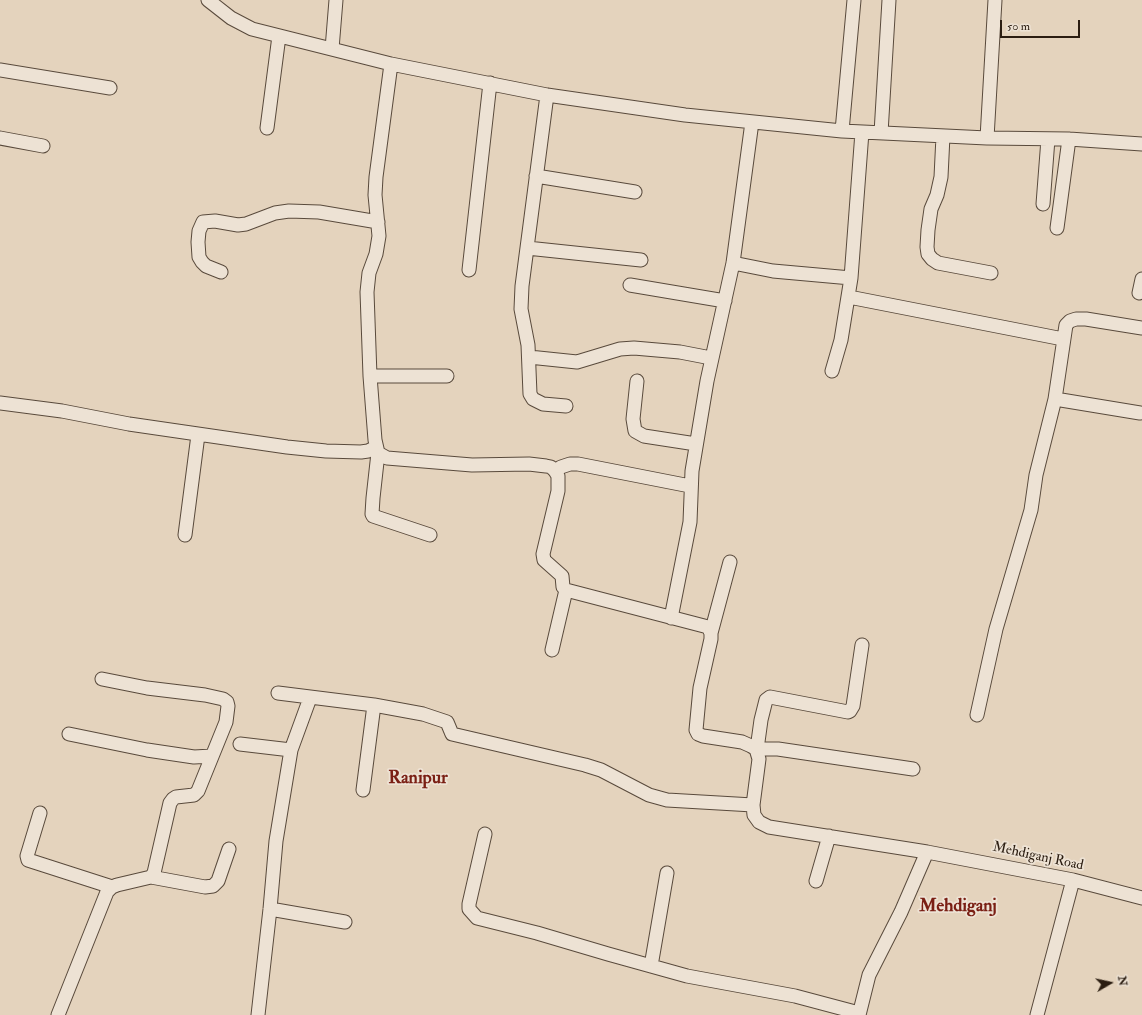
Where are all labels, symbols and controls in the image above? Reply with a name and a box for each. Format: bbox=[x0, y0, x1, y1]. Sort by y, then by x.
scale bar bbox=[1002, 12, 1082, 38]
text: 50 m bbox=[1007, 19, 1030, 34]
district label: Ranipur bbox=[388, 768, 448, 790]
street label: Mehdiganj Road bbox=[991, 839, 1085, 875]
district label: Mehdiganj bbox=[919, 896, 997, 918]
north arrow bbox=[1090, 963, 1130, 1003]
text: N bbox=[1115, 975, 1130, 987]

